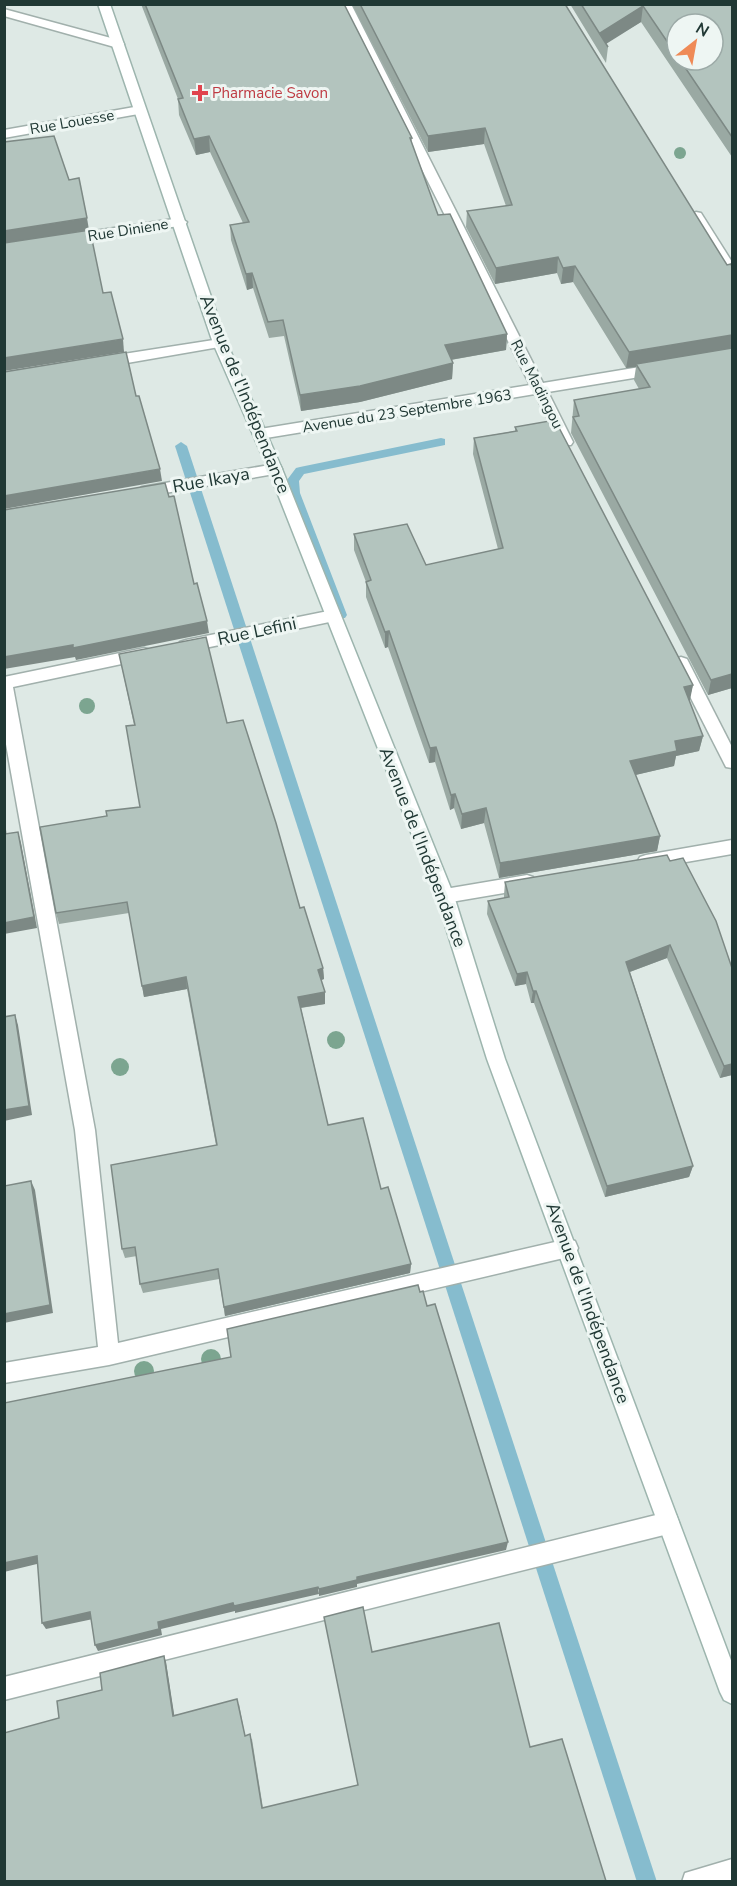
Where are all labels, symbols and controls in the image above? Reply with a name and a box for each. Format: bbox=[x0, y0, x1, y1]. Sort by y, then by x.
north arrow bbox=[665, 12, 725, 72]
text: N bbox=[691, 17, 713, 43]
place label: Pharmacie Savon bbox=[212, 83, 328, 103]
marker: Pharmacie Savon bbox=[193, 86, 207, 100]
street label: Rue Louesse bbox=[28, 105, 116, 139]
street label: Rue Diniene bbox=[86, 214, 170, 246]
street label: Avenue de l'Indépendance bbox=[194, 291, 296, 497]
street label: Rue Madingou bbox=[506, 336, 568, 432]
street label: Avenue du 23 Septembre 1963 bbox=[301, 385, 513, 437]
street label: Rue Ikaya bbox=[171, 461, 251, 499]
street label: Rue Lefini bbox=[215, 611, 299, 651]
street label: Avenue de l'Indépendance bbox=[374, 744, 472, 950]
street label: Avenue de l'Indépendance bbox=[540, 1199, 636, 1407]

